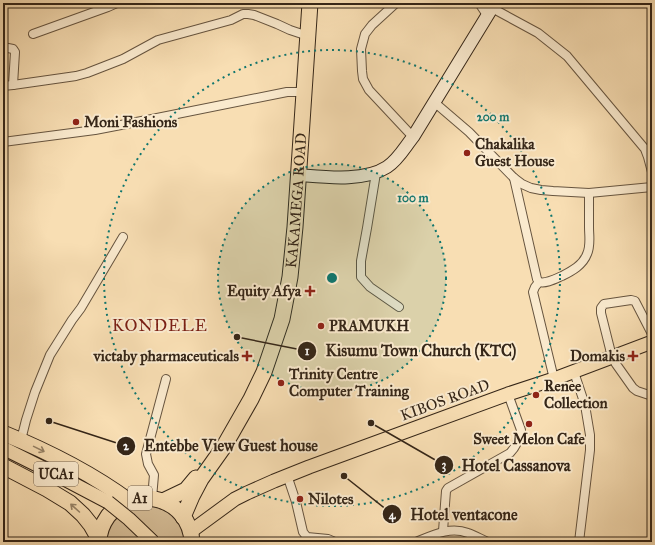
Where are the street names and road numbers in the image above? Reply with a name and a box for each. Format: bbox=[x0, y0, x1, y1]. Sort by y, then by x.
street label: KAKAMEGA ROAD bbox=[282, 132, 310, 269]
street label: KIBOS ROAD bbox=[398, 375, 492, 424]
road number: UCA1 bbox=[34, 462, 78, 486]
road number: A1 bbox=[128, 486, 152, 510]

